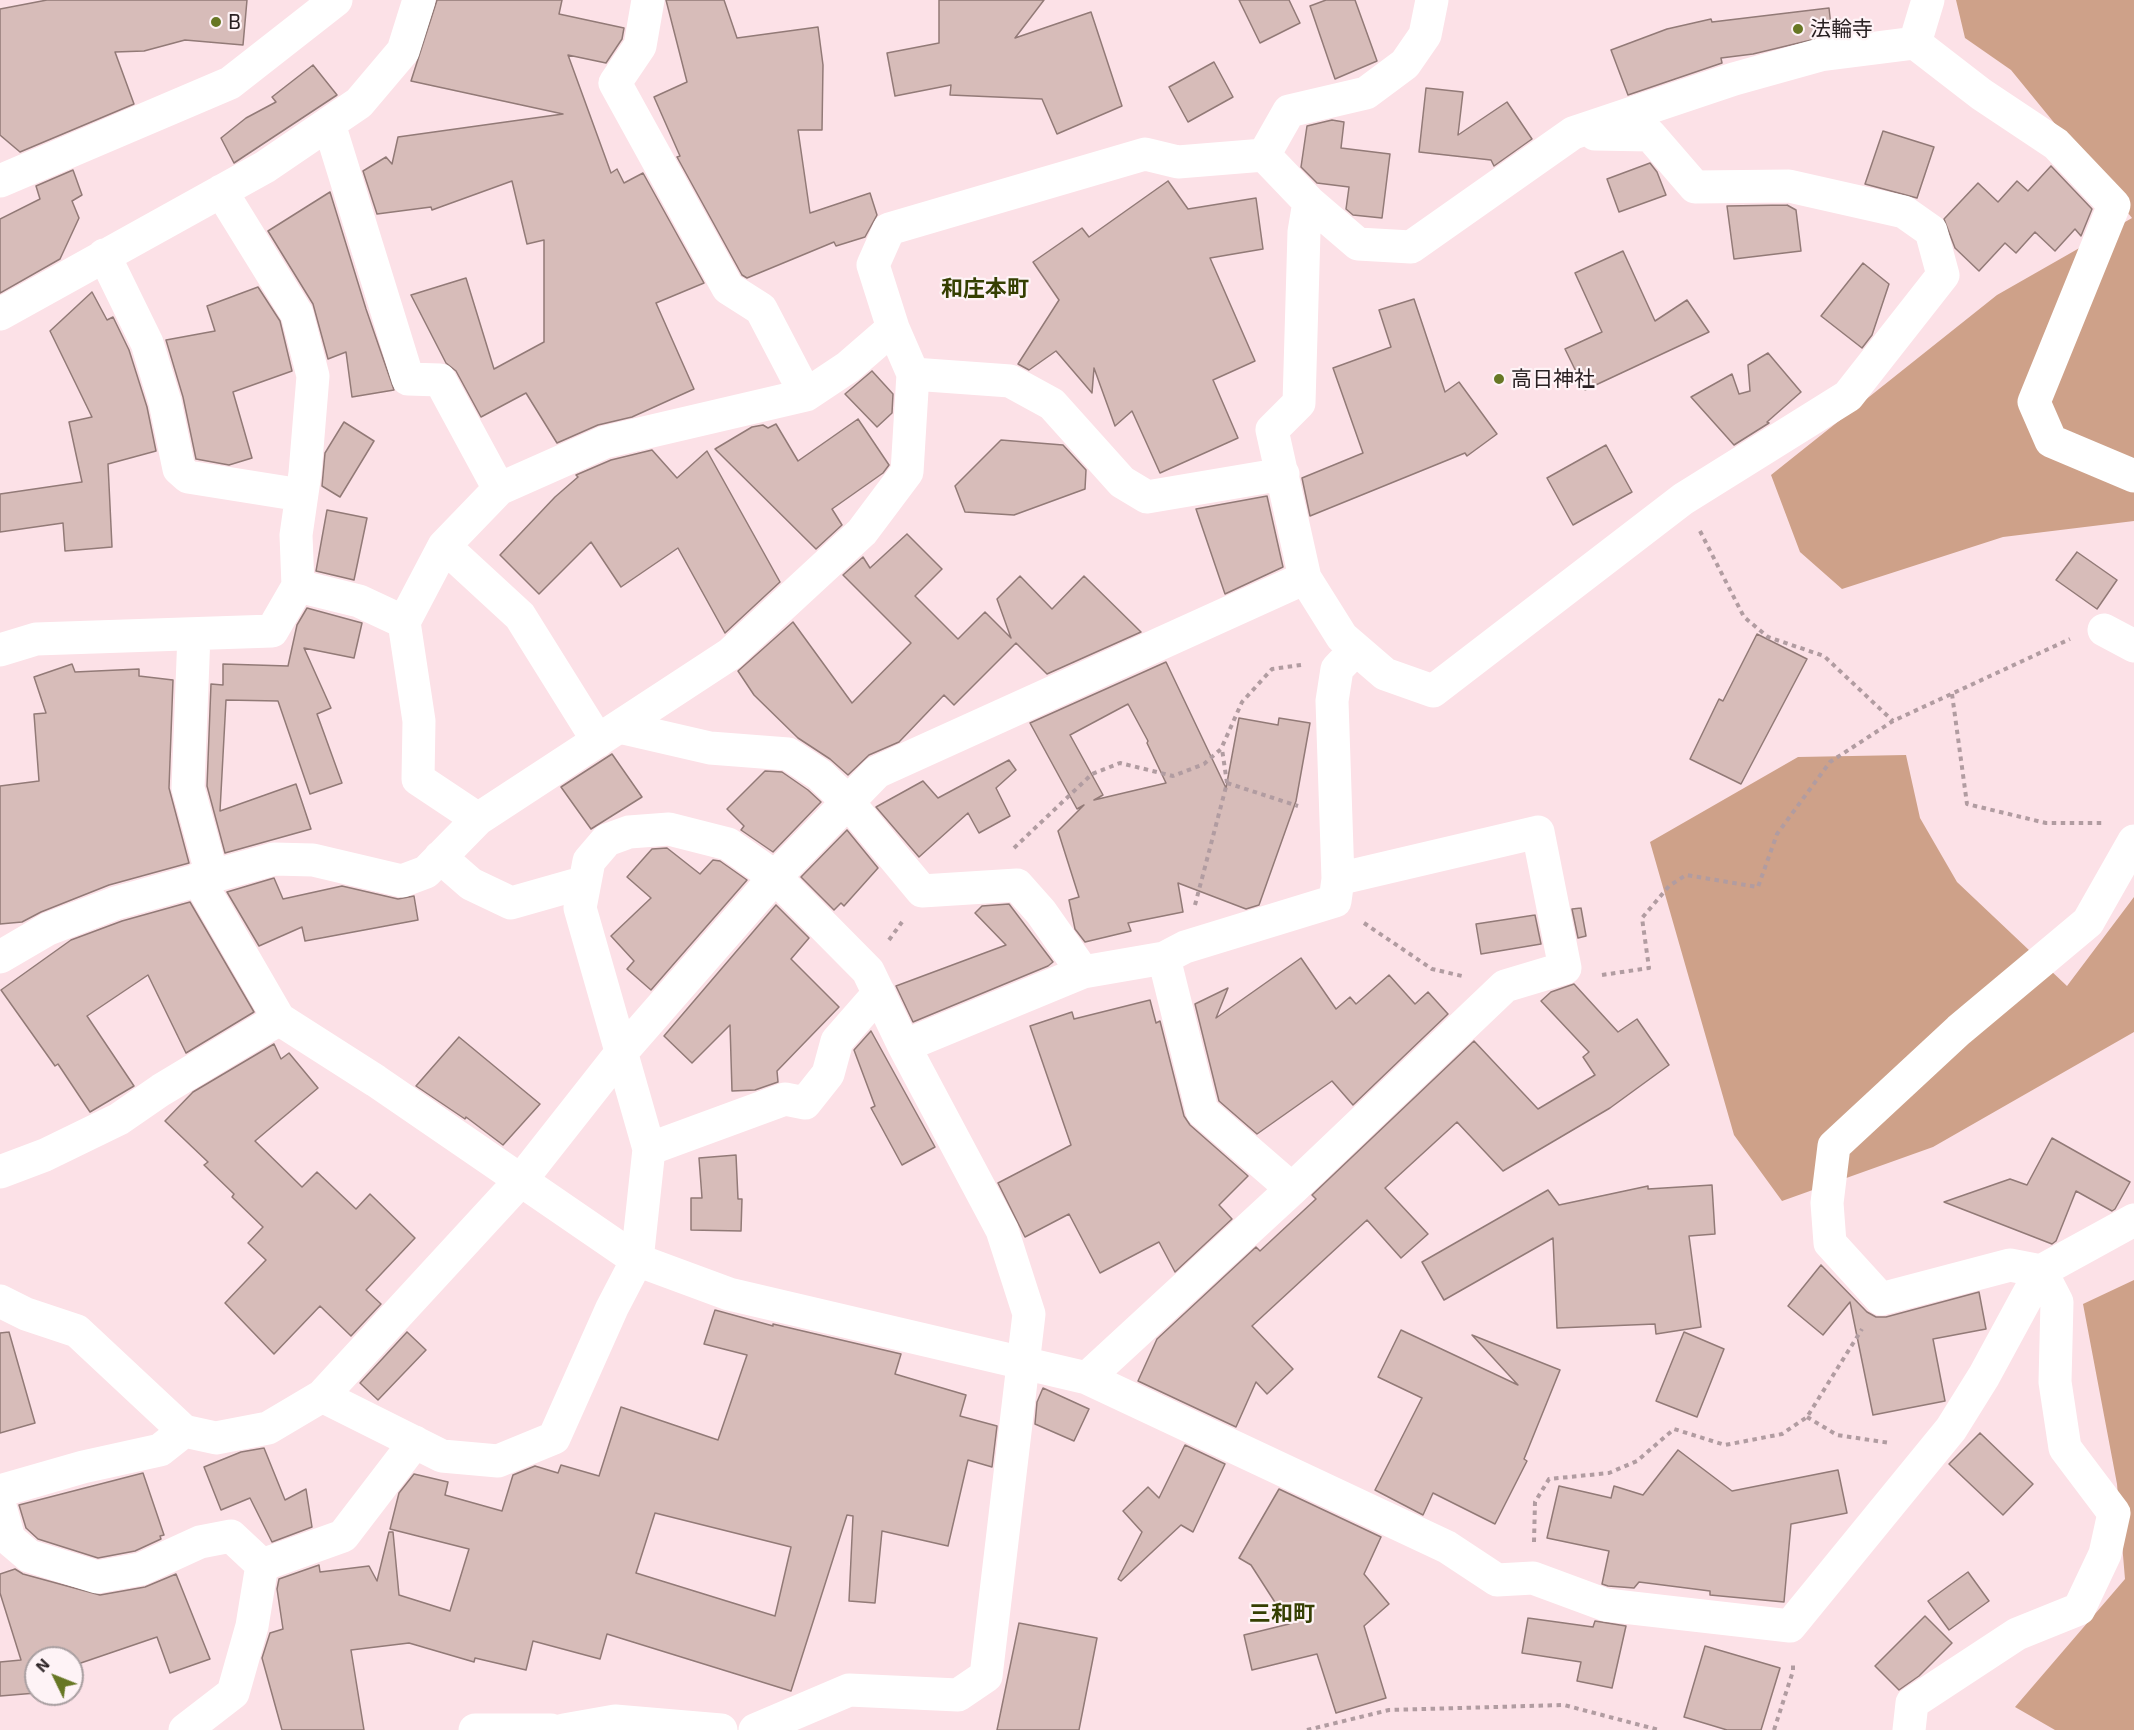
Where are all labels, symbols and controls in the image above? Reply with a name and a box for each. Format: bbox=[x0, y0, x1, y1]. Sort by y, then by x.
place label: B bbox=[228, 9, 241, 35]
marker: B bbox=[209, 15, 223, 29]
place label: 法輪寺 bbox=[1810, 16, 1873, 42]
marker: 法輪寺 bbox=[1791, 22, 1805, 36]
district label: 和庄本町 bbox=[941, 276, 1029, 302]
place label: 高日神社 bbox=[1511, 366, 1595, 392]
marker: 高日神社 bbox=[1492, 372, 1506, 386]
district label: 三和町 bbox=[1249, 1601, 1315, 1627]
north arrow bbox=[24, 1646, 84, 1706]
text: N bbox=[31, 1654, 53, 1675]

